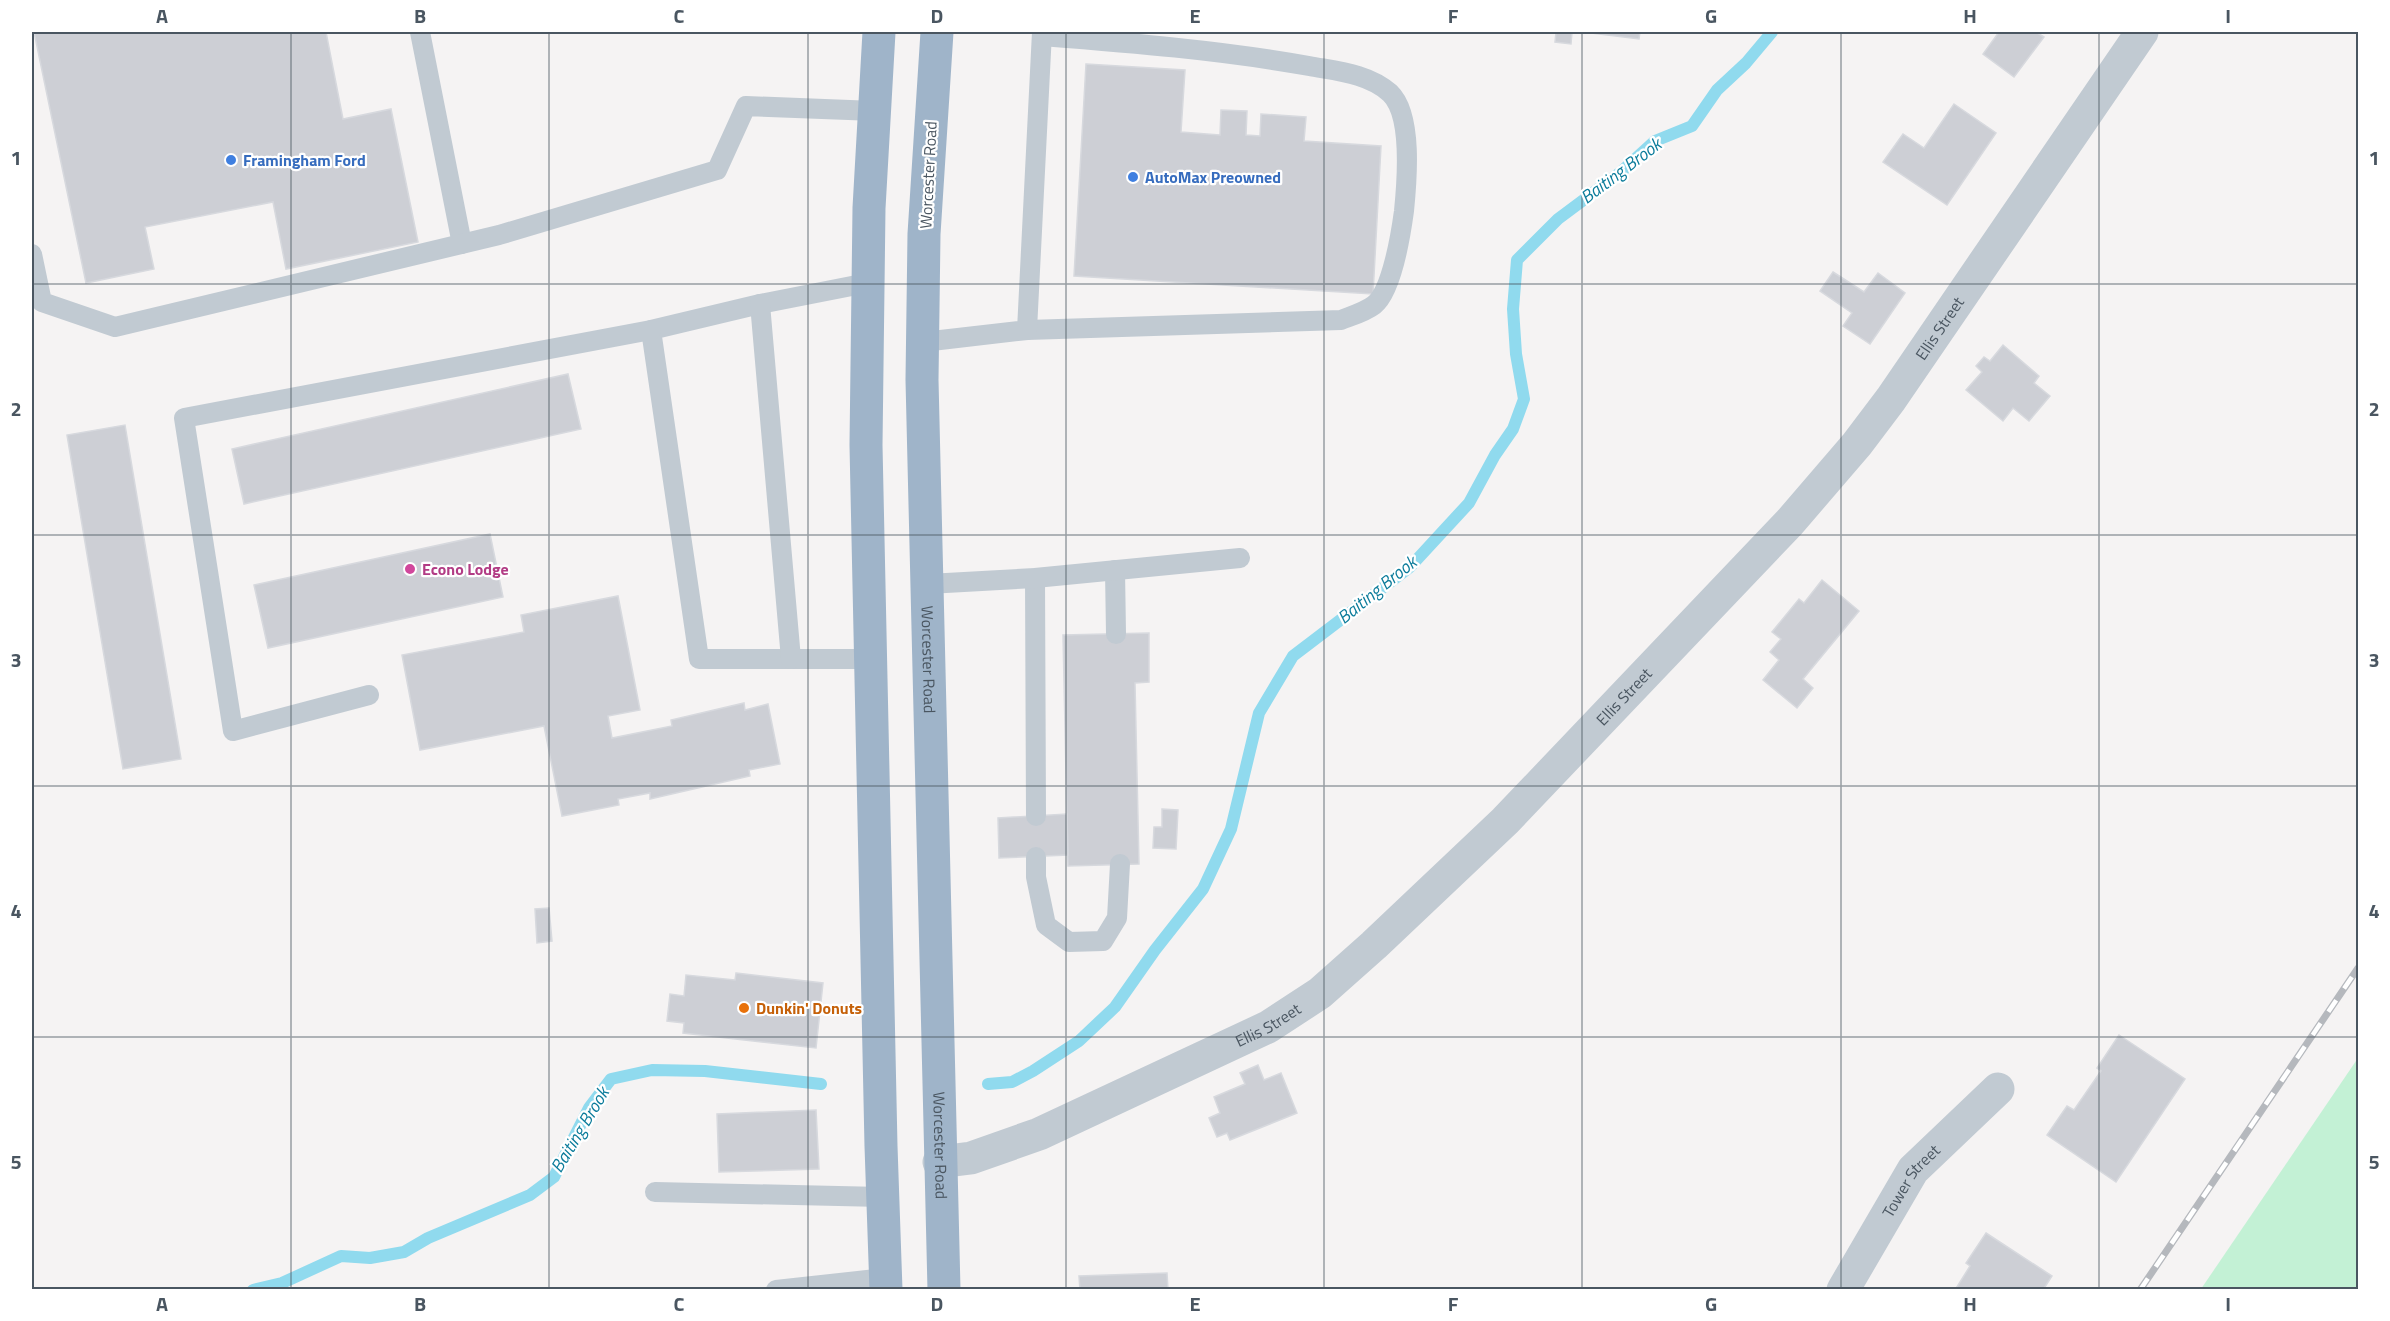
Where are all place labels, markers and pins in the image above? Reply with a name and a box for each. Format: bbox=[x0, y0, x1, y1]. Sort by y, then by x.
place label: Framingham Ford bbox=[243, 148, 366, 172]
marker: Framingham Ford bbox=[224, 153, 238, 167]
place label: AutoMax Preowned bbox=[1145, 165, 1281, 189]
marker: AutoMax Preowned bbox=[1126, 170, 1140, 184]
place label: Econo Lodge bbox=[422, 557, 509, 581]
marker: Econo Lodge bbox=[403, 562, 417, 576]
place label: Dunkin' Donuts bbox=[756, 996, 862, 1020]
marker: Dunkin' Donuts bbox=[737, 1001, 751, 1015]

